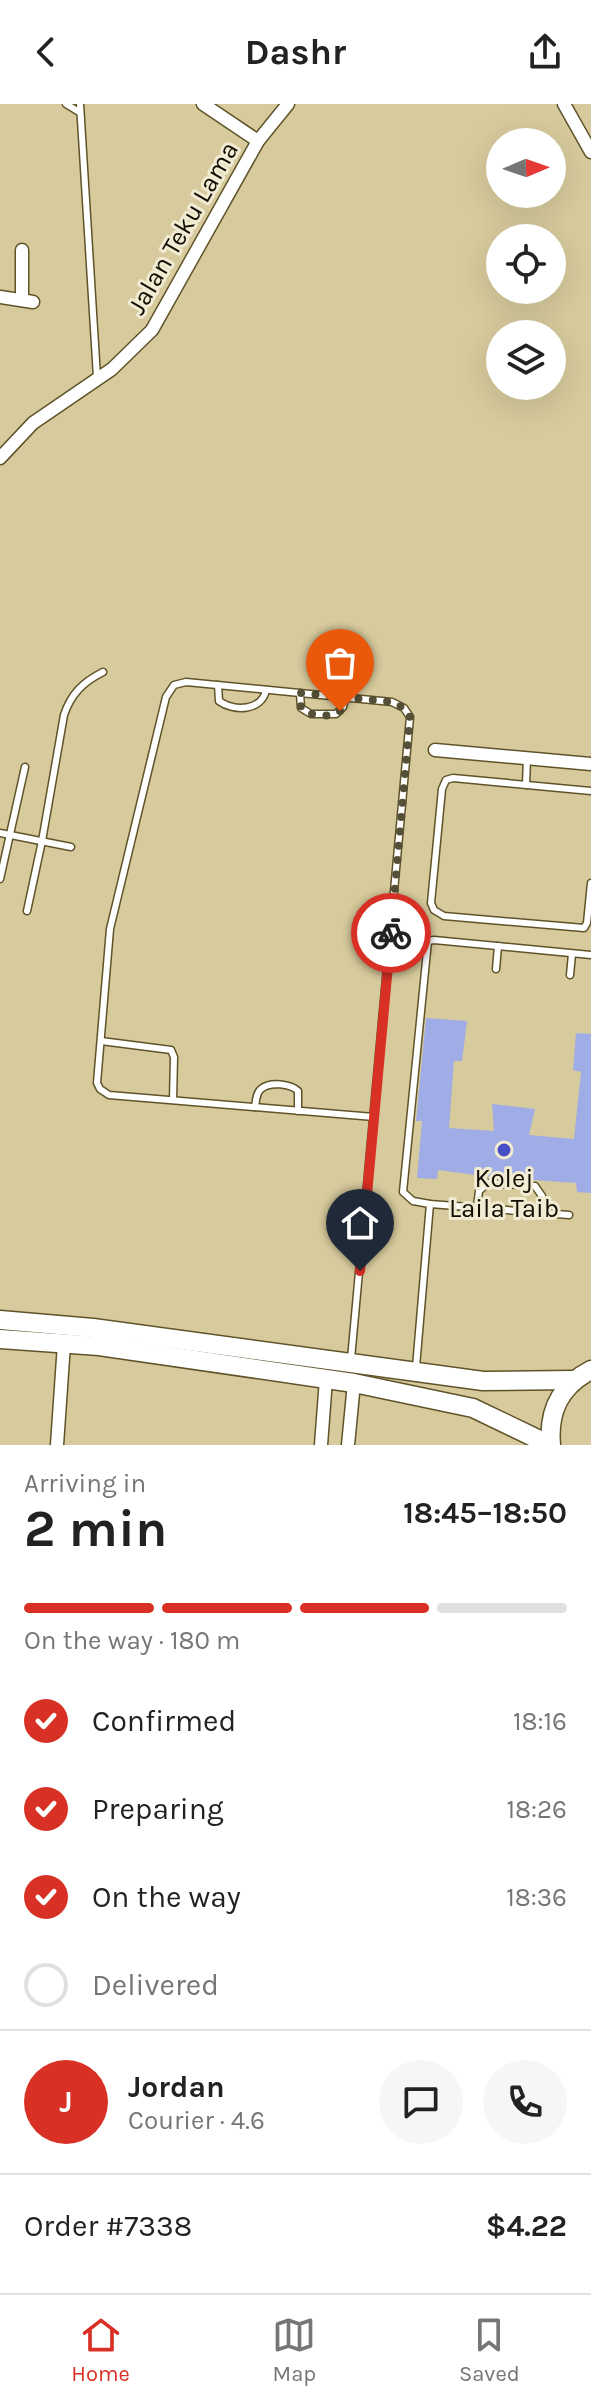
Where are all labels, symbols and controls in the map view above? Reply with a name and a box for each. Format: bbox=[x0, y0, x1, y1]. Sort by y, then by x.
icon: back bbox=[24, 30, 68, 74]
icon: share bbox=[523, 30, 567, 74]
text: Dashr bbox=[245, 31, 346, 73]
north arrow bbox=[486, 128, 566, 208]
map controls bbox=[486, 128, 566, 400]
street label: Jalan Teku Lama bbox=[121, 136, 245, 320]
button: locate bbox=[486, 224, 566, 304]
button: layers bbox=[486, 320, 566, 400]
pin bbox=[306, 629, 374, 711]
icon: bag bbox=[318, 641, 362, 685]
courier bbox=[351, 893, 431, 973]
icon: bike bbox=[369, 911, 413, 955]
marker: Kolej Laila Taib bbox=[495, 1141, 513, 1159]
place label: Kolej Laila Taib bbox=[449, 1163, 559, 1224]
pin bbox=[326, 1189, 394, 1271]
icon: home bbox=[338, 1201, 382, 1245]
text: Arriving in bbox=[24, 1468, 146, 1499]
text: 18:45–18:50 bbox=[403, 1495, 567, 1531]
text: 2 min bbox=[24, 1498, 167, 1559]
text: On the way · 180 m bbox=[24, 1625, 240, 1656]
icon: check bbox=[24, 1699, 68, 1743]
text: Confirmed bbox=[92, 1703, 236, 1739]
text: 18:16 bbox=[513, 1706, 567, 1737]
icon: check bbox=[24, 1787, 68, 1831]
text: Preparing bbox=[92, 1791, 224, 1827]
text: 18:26 bbox=[506, 1794, 567, 1825]
icon: check bbox=[24, 1875, 68, 1919]
text: On the way bbox=[92, 1879, 241, 1915]
text: 18:36 bbox=[506, 1882, 567, 1913]
text: Delivered bbox=[92, 1967, 219, 2003]
button: chat bbox=[379, 2060, 463, 2144]
button: phone bbox=[483, 2060, 567, 2144]
text: Jordan bbox=[128, 2069, 225, 2105]
text: J bbox=[59, 2084, 73, 2120]
text: Courier · 4.6 bbox=[128, 2105, 265, 2136]
text: Order #7338 bbox=[24, 2208, 192, 2244]
text: $4.22 bbox=[486, 2208, 567, 2244]
tab: Home bbox=[71, 2313, 130, 2387]
tab: Map bbox=[272, 2313, 316, 2387]
tab: Saved bbox=[459, 2313, 520, 2387]

